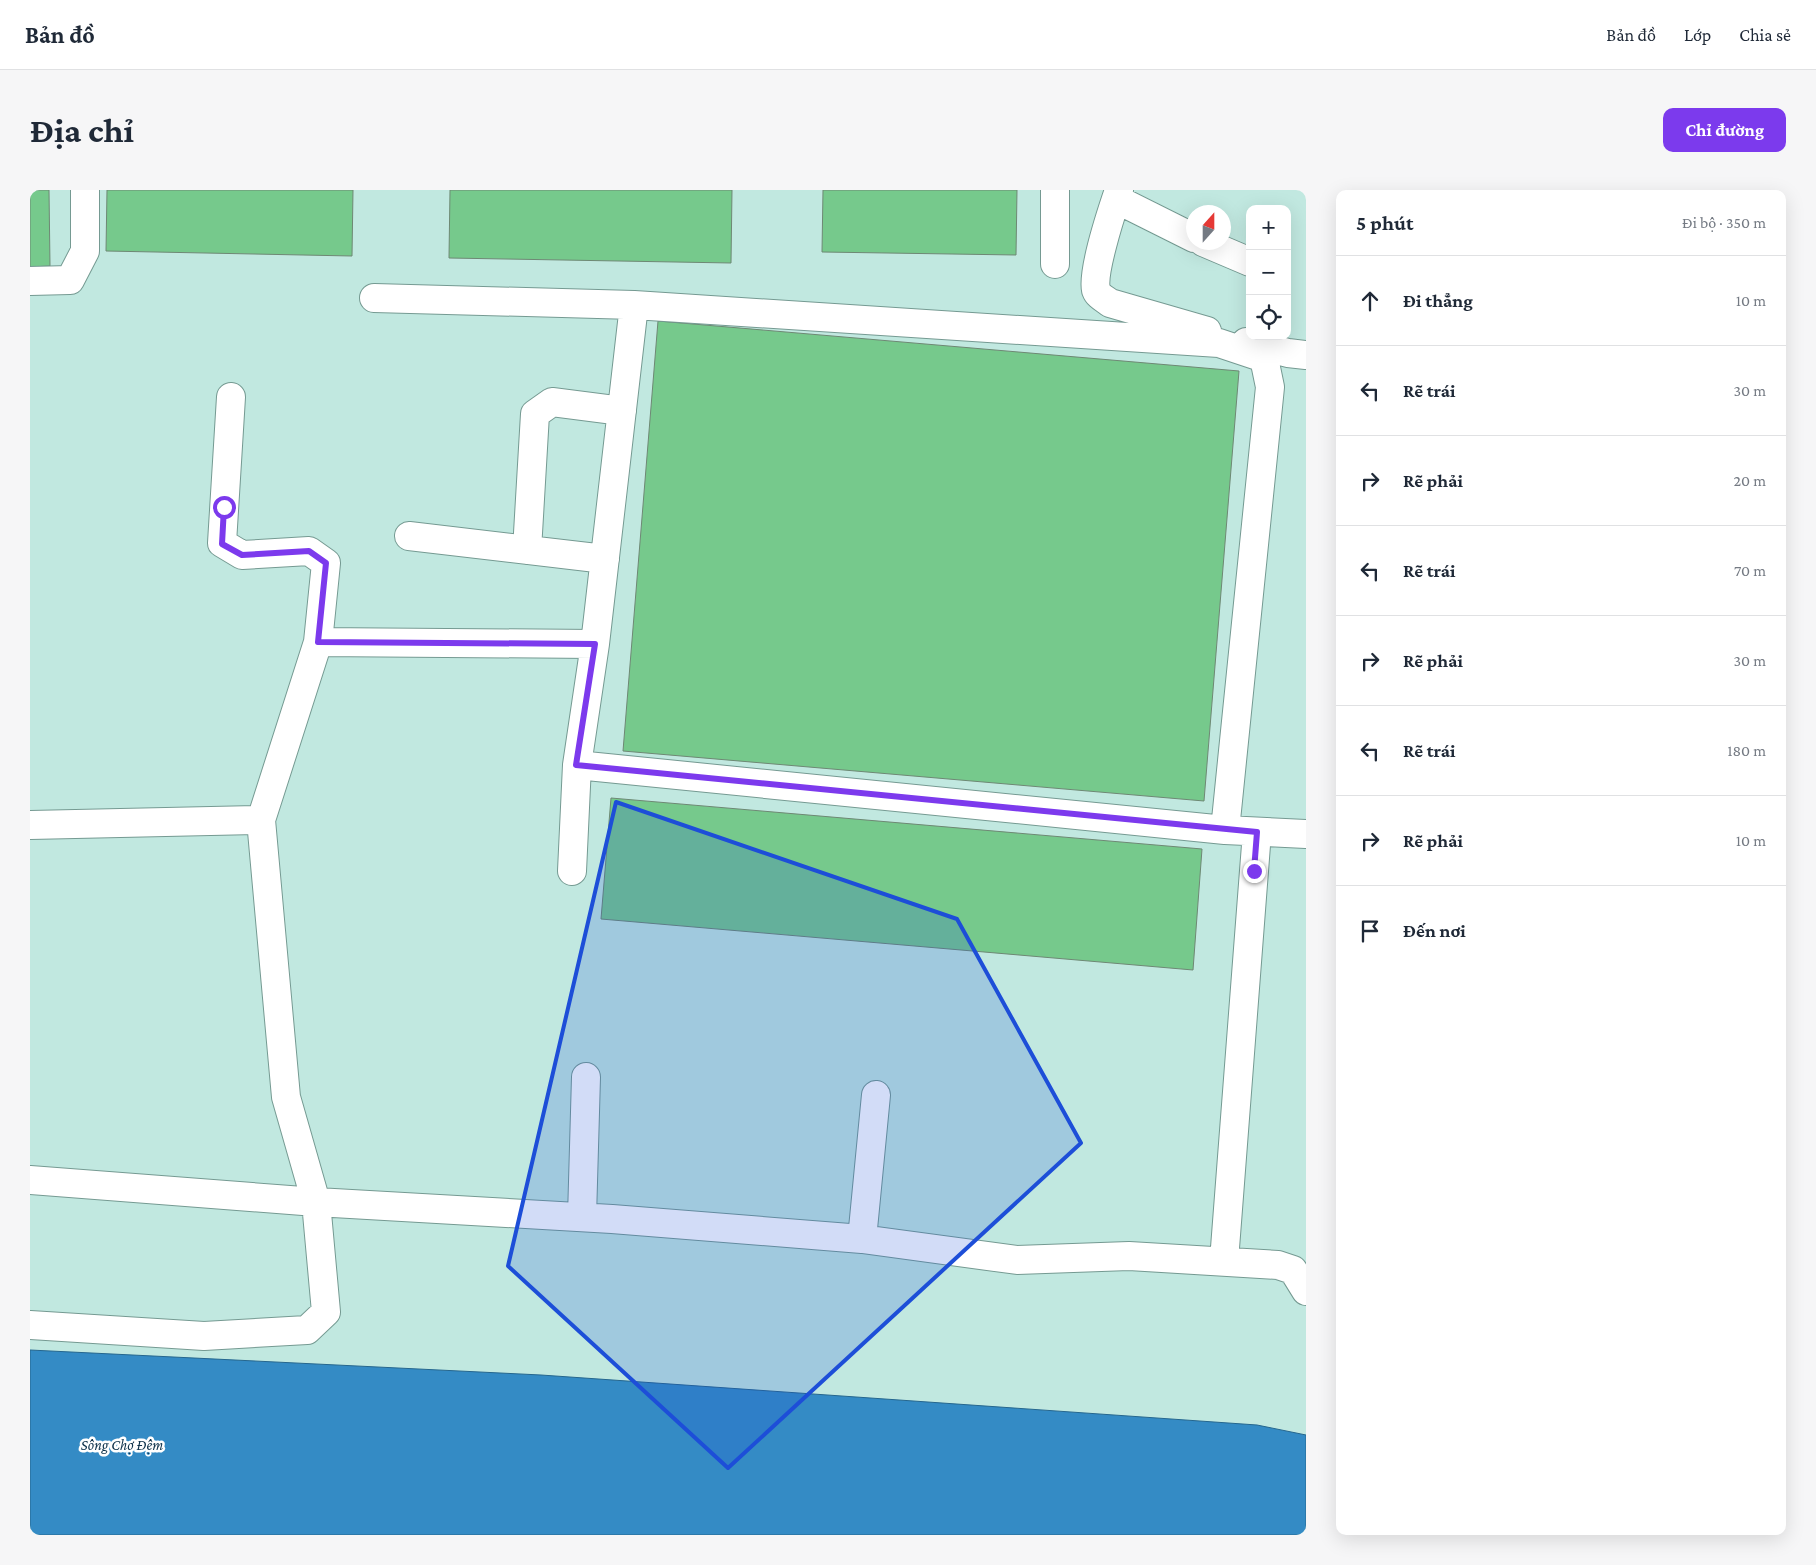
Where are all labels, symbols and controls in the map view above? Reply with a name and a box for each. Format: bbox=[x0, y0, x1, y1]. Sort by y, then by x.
text: Bản đồ bbox=[25, 21, 95, 48]
text: Bản đồ bbox=[1606, 25, 1656, 45]
text: Lớp bbox=[1684, 25, 1711, 45]
text: Chia sẻ bbox=[1739, 25, 1791, 45]
button: Chỉ đường bbox=[1663, 108, 1786, 152]
text: Địa chỉ bbox=[30, 111, 134, 150]
north arrow bbox=[1186, 205, 1231, 250]
map controls bbox=[1246, 205, 1291, 340]
button: + bbox=[1246, 205, 1291, 250]
text: 5 phút bbox=[1356, 211, 1413, 235]
text: Đi bộ · 350 m bbox=[1682, 214, 1766, 231]
button: − bbox=[1246, 250, 1291, 295]
icon: ahead bbox=[1356, 287, 1384, 315]
text: Đi thẳng bbox=[1403, 290, 1473, 311]
text: 10 m bbox=[1736, 292, 1766, 309]
button: locate bbox=[1246, 295, 1291, 340]
icon: left bbox=[1356, 377, 1384, 405]
text: Rẽ trái bbox=[1403, 380, 1456, 401]
text: 30 m bbox=[1734, 382, 1766, 399]
icon: right bbox=[1356, 467, 1384, 495]
text: Rẽ phải bbox=[1403, 470, 1463, 491]
text: 20 m bbox=[1733, 472, 1766, 489]
route start bbox=[213, 496, 236, 519]
icon: left bbox=[1356, 557, 1384, 585]
text: Rẽ trái bbox=[1403, 560, 1456, 581]
text: 70 m bbox=[1734, 562, 1766, 579]
icon: right bbox=[1356, 647, 1384, 675]
text: Rẽ phải bbox=[1403, 650, 1463, 671]
text: 30 m bbox=[1734, 652, 1766, 669]
icon: left bbox=[1356, 737, 1384, 765]
text: Rẽ trái bbox=[1403, 740, 1456, 761]
text: 180 m bbox=[1727, 742, 1766, 759]
icon: right bbox=[1356, 827, 1384, 855]
text: Rẽ phải bbox=[1403, 830, 1463, 851]
text: 10 m bbox=[1736, 832, 1766, 849]
route end bbox=[1243, 860, 1266, 883]
icon: arrive bbox=[1356, 917, 1384, 945]
text: Đến nơi bbox=[1403, 920, 1466, 941]
water label: Sông Chợ Đệm bbox=[81, 1437, 163, 1454]

